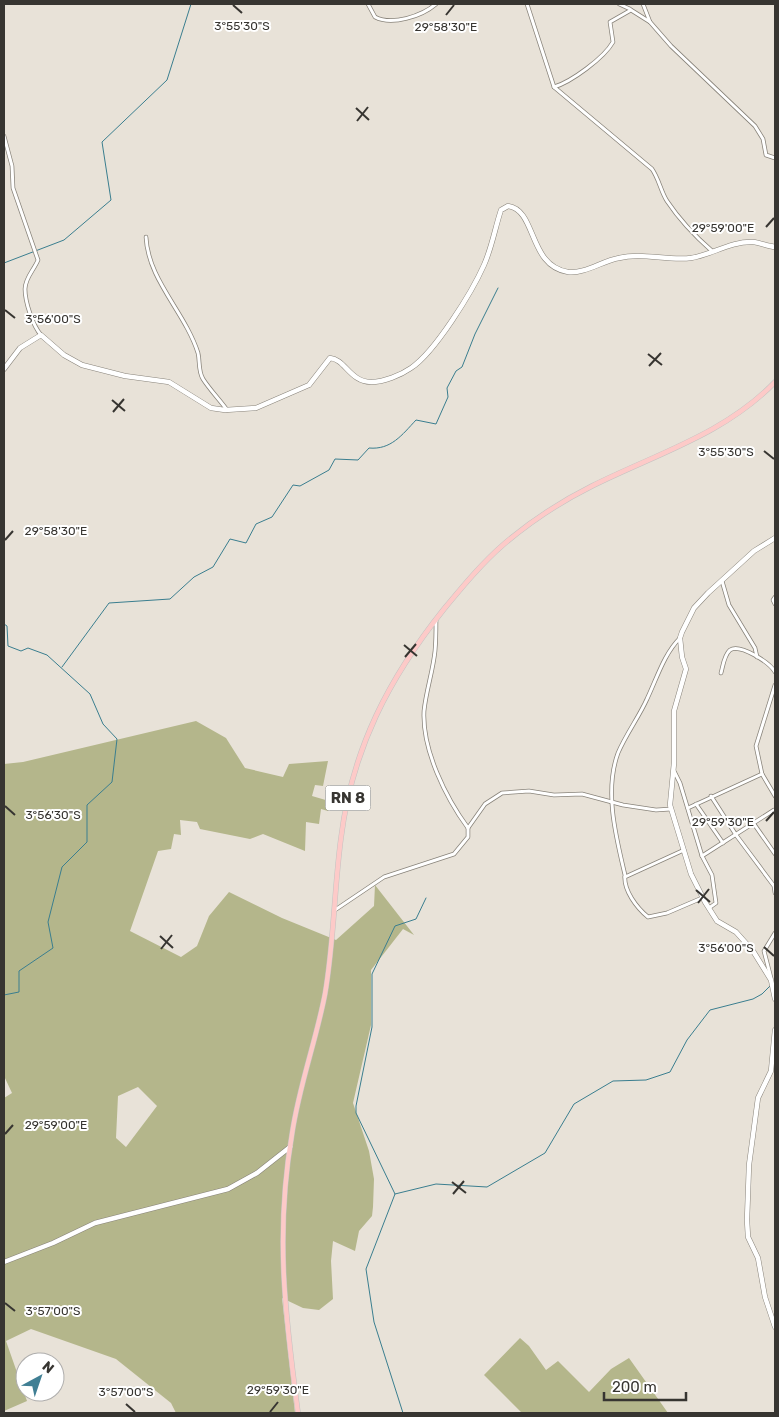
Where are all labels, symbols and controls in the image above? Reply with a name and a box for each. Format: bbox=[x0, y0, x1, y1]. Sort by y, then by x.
text: 3°55'30"S bbox=[214, 19, 270, 33]
text: 29°58'30"E bbox=[415, 20, 477, 34]
text: 29°59'00"E bbox=[692, 221, 754, 235]
text: 3°56'00"S bbox=[25, 312, 81, 326]
text: 3°55'30"S bbox=[698, 445, 754, 459]
text: 29°58'30"E bbox=[25, 524, 87, 538]
road number: RN 8 bbox=[326, 786, 370, 810]
text: 3°56'30"S bbox=[25, 808, 81, 822]
text: 29°59'30"E bbox=[692, 815, 754, 829]
text: 3°56'00"S bbox=[698, 941, 754, 955]
text: 29°59'00"E bbox=[25, 1118, 87, 1132]
text: 3°57'00"S bbox=[26, 1304, 80, 1318]
north arrow bbox=[15, 1352, 65, 1402]
text: N bbox=[39, 1358, 57, 1377]
scale bar bbox=[604, 1370, 686, 1402]
text: 200 m bbox=[612, 1378, 657, 1396]
text: 29°59'30"E bbox=[247, 1383, 309, 1397]
text: 3°57'00"S bbox=[99, 1385, 153, 1399]

